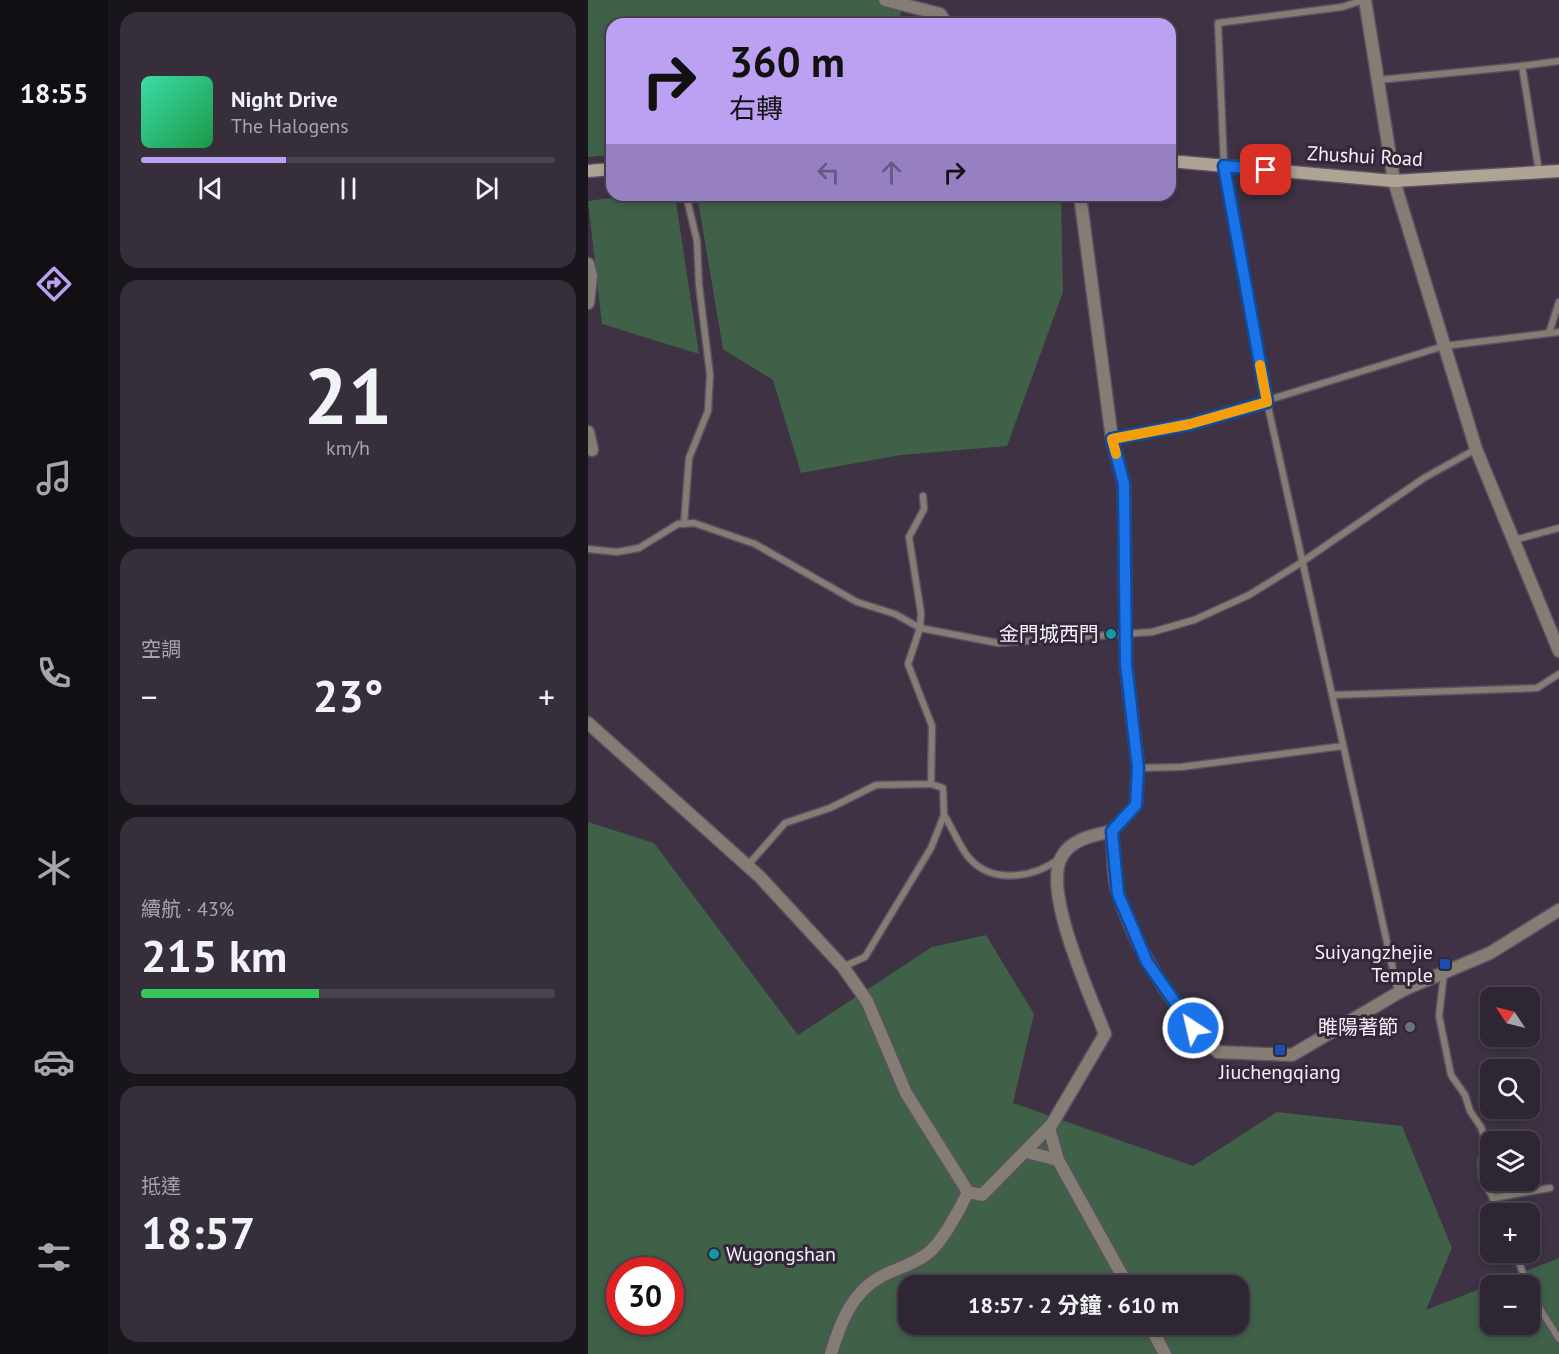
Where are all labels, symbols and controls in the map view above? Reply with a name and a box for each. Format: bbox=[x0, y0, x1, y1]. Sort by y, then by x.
text: 360 m bbox=[729, 34, 845, 89]
icon: right bbox=[630, 42, 708, 120]
text: 18:55 bbox=[20, 76, 88, 110]
text: Night Drive bbox=[231, 85, 338, 113]
text: 右轉 bbox=[729, 91, 783, 125]
text: The Halogens bbox=[231, 113, 349, 139]
street label: Zhushui Road bbox=[1306, 140, 1424, 172]
pin bbox=[1240, 144, 1291, 195]
icon: arrive bbox=[1249, 153, 1282, 186]
icon: left bbox=[812, 156, 845, 189]
icon: ahead bbox=[875, 156, 908, 189]
icon: right bbox=[938, 156, 971, 189]
icon: previous bbox=[194, 172, 227, 205]
icon: pause bbox=[332, 172, 365, 205]
icon: next bbox=[470, 172, 503, 205]
icon: directions bbox=[33, 263, 75, 305]
text: 21 bbox=[304, 345, 392, 446]
text: km/h bbox=[326, 435, 370, 461]
icon: music bbox=[33, 457, 75, 499]
place label: 金門城西門 bbox=[999, 621, 1099, 647]
marker: 金門城西門 bbox=[1104, 627, 1118, 641]
text: 空調 bbox=[141, 636, 181, 662]
icon: phone bbox=[33, 652, 75, 694]
text: 23° bbox=[313, 666, 383, 724]
text: − bbox=[141, 675, 158, 718]
text: + bbox=[538, 675, 555, 718]
icon: climate bbox=[33, 847, 75, 889]
text: 續航 · 43% bbox=[141, 896, 234, 922]
text: 215 km bbox=[141, 926, 287, 984]
place label: Suiyangzhejie Temple bbox=[1314, 939, 1433, 988]
marker: Suiyangzhejie Temple bbox=[1438, 957, 1452, 971]
north arrow bbox=[1480, 987, 1540, 1047]
map controls bbox=[1480, 987, 1540, 1335]
position arrow bbox=[1161, 996, 1225, 1060]
place label: 睢陽著節 bbox=[1318, 1014, 1398, 1040]
marker: 睢陽著節 bbox=[1403, 1020, 1417, 1034]
icon: car bbox=[33, 1041, 75, 1083]
marker: Jiuchengqiang bbox=[1273, 1043, 1287, 1057]
place label: Jiuchengqiang bbox=[1218, 1059, 1341, 1085]
button: search bbox=[1480, 1059, 1540, 1119]
button: layers bbox=[1480, 1131, 1540, 1191]
text: 抵達 bbox=[141, 1173, 181, 1199]
text: 18:57 bbox=[141, 1203, 255, 1261]
button: + bbox=[1480, 1203, 1540, 1263]
icon: filters bbox=[33, 1236, 75, 1278]
place label: Wugongshan bbox=[726, 1241, 836, 1267]
marker: Wugongshan bbox=[707, 1247, 721, 1261]
speed limit sign: 30 bbox=[606, 1257, 684, 1335]
button: − bbox=[1480, 1275, 1540, 1335]
text: 18:57 · 2 分鐘 · 610 m bbox=[968, 1291, 1179, 1319]

